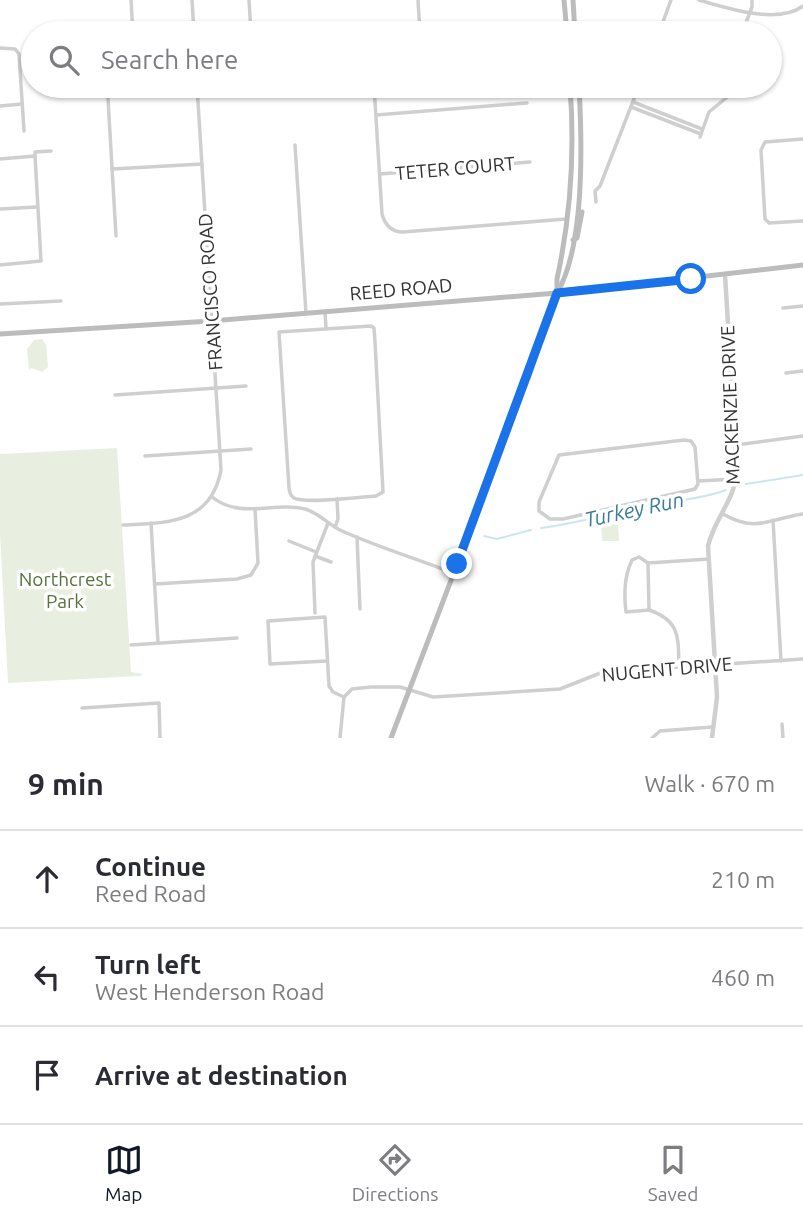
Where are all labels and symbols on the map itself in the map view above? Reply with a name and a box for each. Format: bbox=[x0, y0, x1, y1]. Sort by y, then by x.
street label: TETER COURT bbox=[394, 152, 516, 184]
street label: FRANCISCO ROAD bbox=[194, 213, 226, 371]
route start bbox=[675, 263, 706, 294]
street label: REED ROAD bbox=[349, 274, 453, 304]
street label: MACKENZIE DRIVE bbox=[716, 325, 744, 485]
water label: Turkey Run bbox=[582, 487, 686, 531]
route end bbox=[441, 548, 472, 579]
park label: Northcrest Park bbox=[19, 568, 112, 612]
street label: NUGENT DRIVE bbox=[601, 652, 733, 686]

